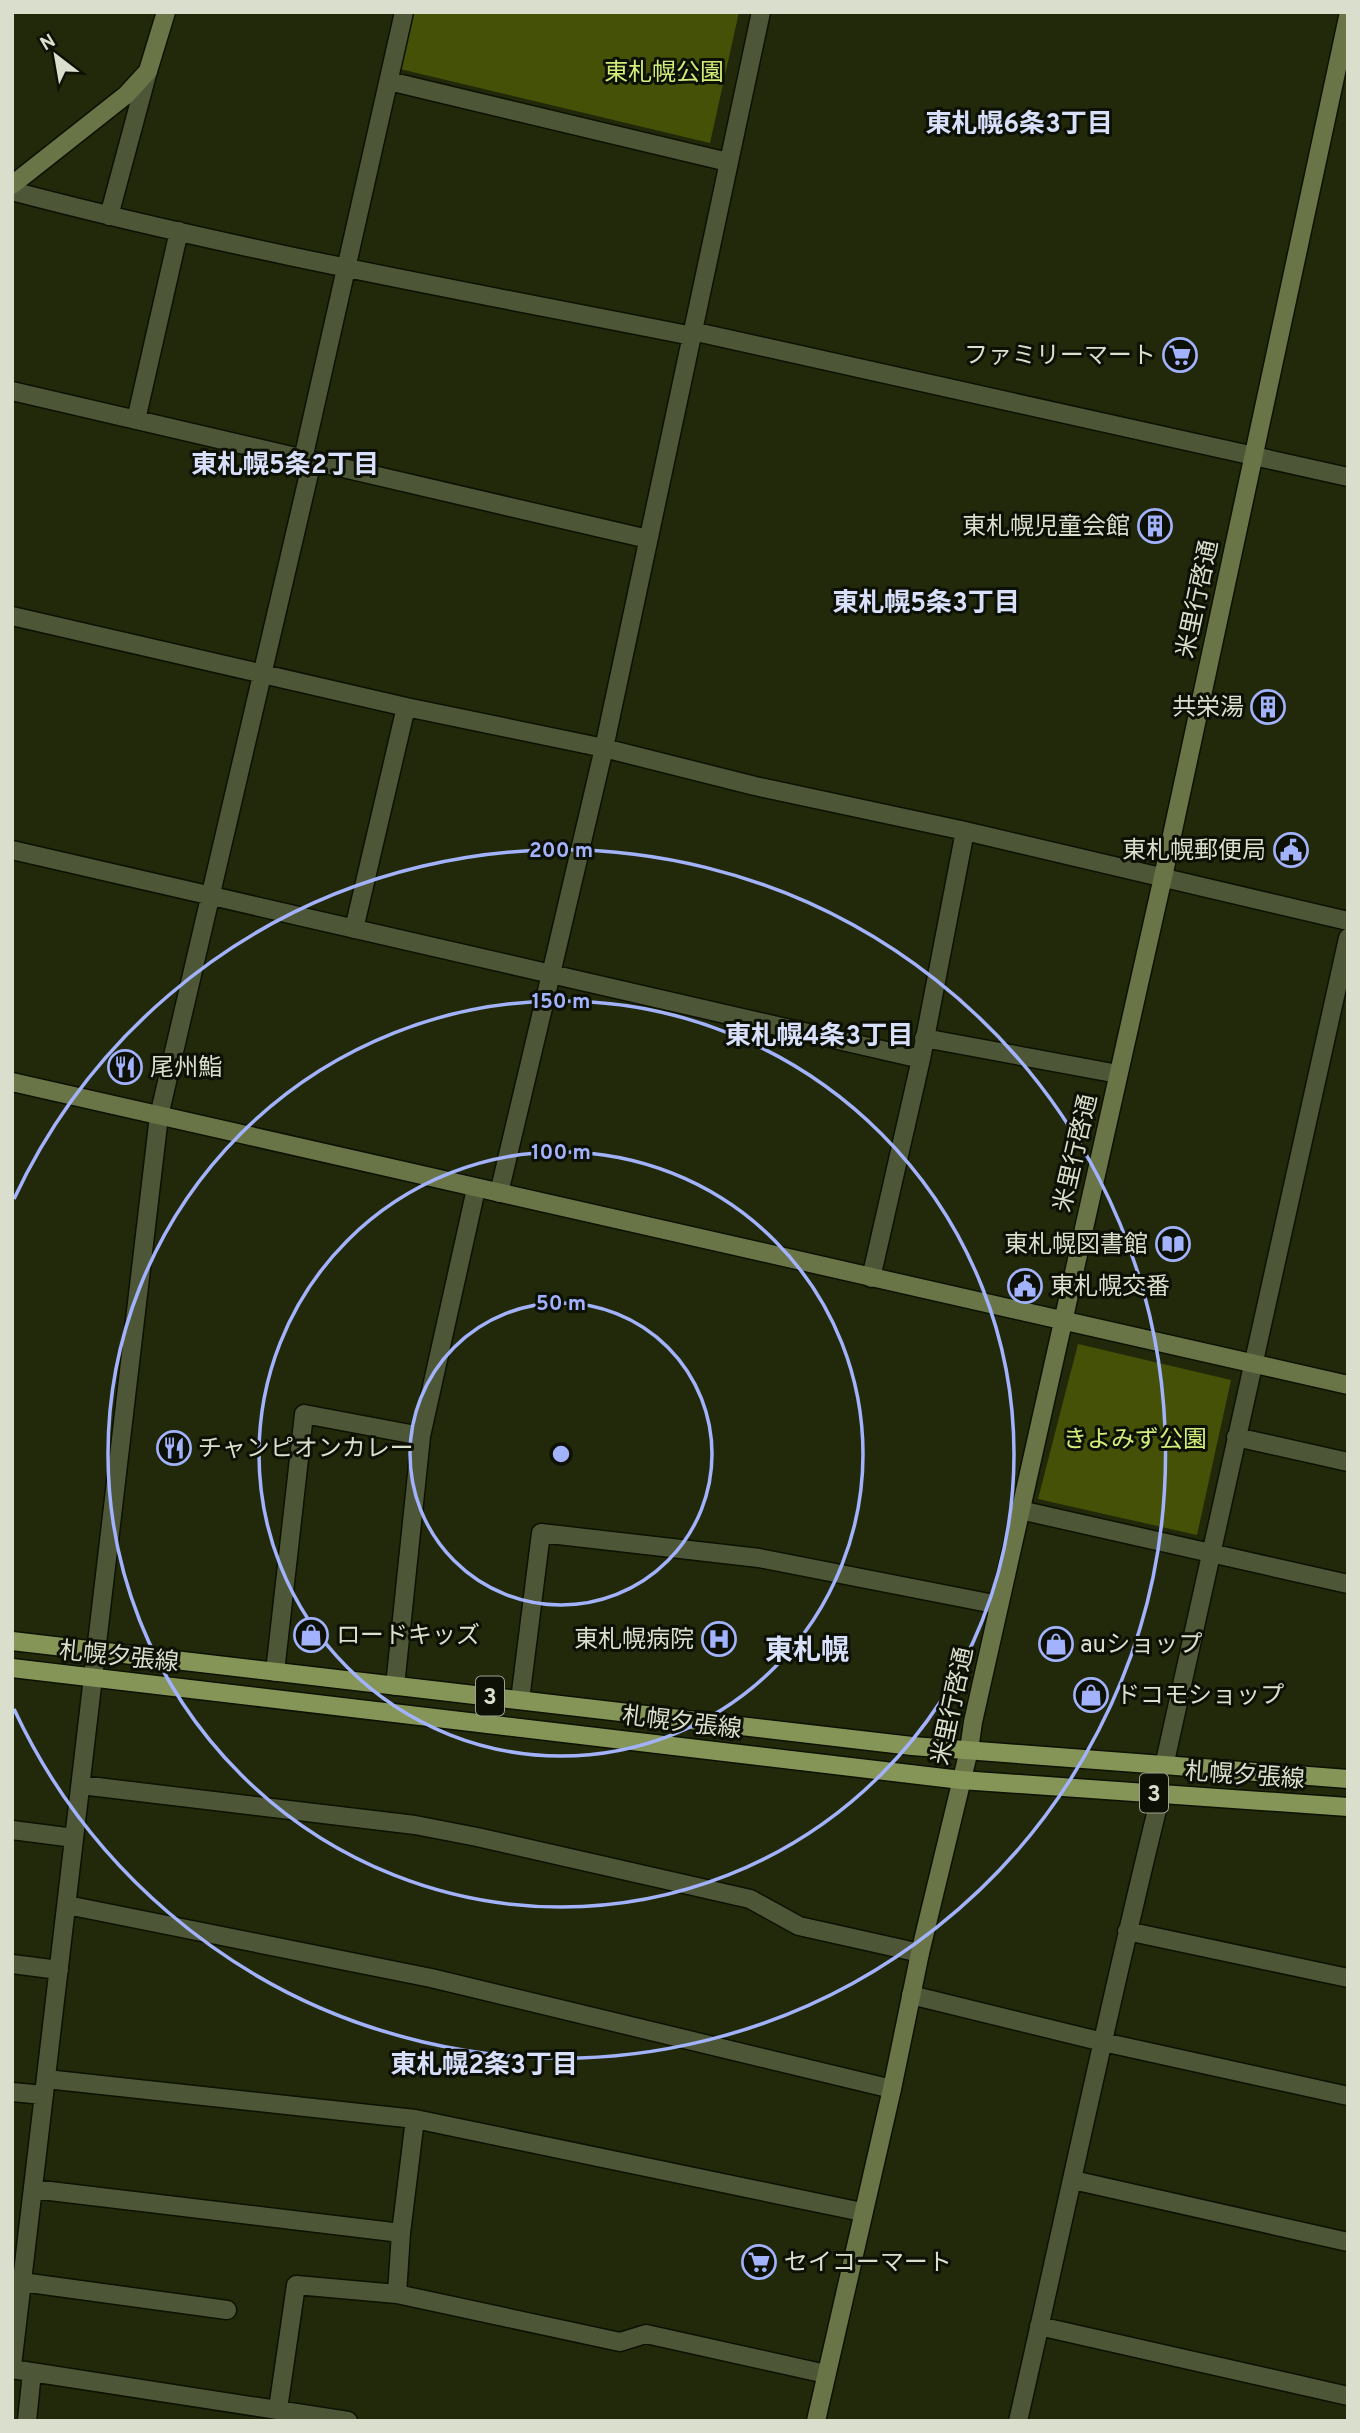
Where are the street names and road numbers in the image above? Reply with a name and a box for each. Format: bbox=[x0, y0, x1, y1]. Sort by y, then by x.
street label: 米里行啓通 bbox=[1172, 538, 1226, 661]
street label: 米里行啓通 bbox=[1049, 1092, 1105, 1215]
street label: 札幌夕張線 bbox=[58, 1637, 180, 1679]
street label: 米里行啓通 bbox=[927, 1645, 981, 1768]
road number: 3 bbox=[476, 1676, 504, 1716]
street label: 札幌夕張線 bbox=[620, 1702, 743, 1746]
street label: 札幌夕張線 bbox=[1184, 1758, 1306, 1796]
road number: 3 bbox=[1140, 1774, 1168, 1812]

